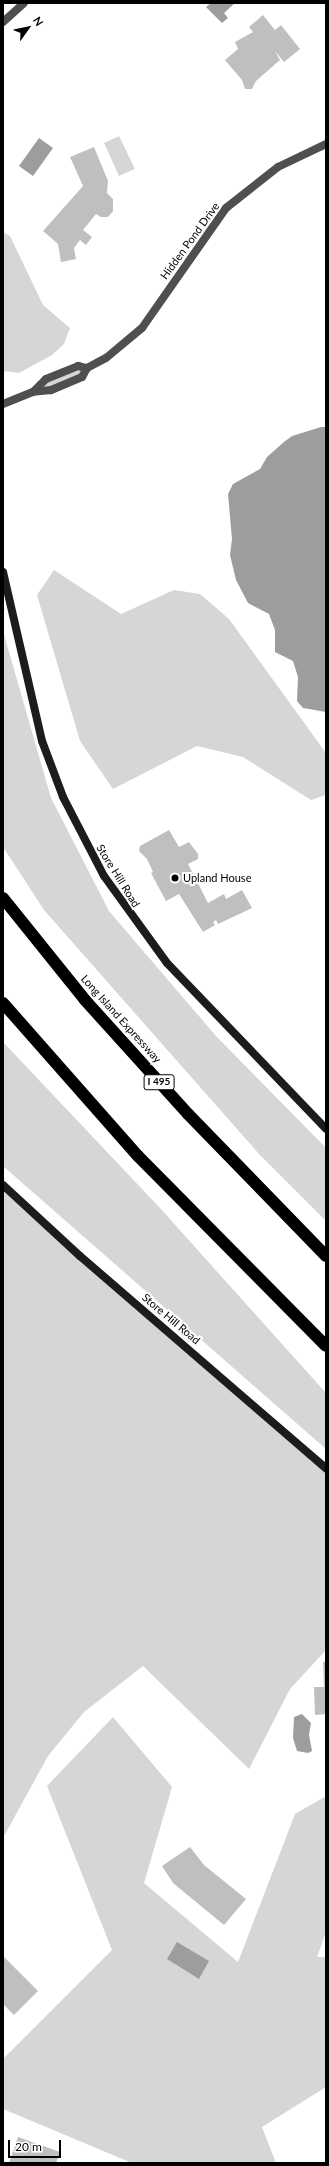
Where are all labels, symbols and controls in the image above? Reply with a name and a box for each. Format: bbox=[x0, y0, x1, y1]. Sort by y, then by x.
north arrow bbox=[8, 8, 48, 48]
text: N bbox=[31, 14, 46, 28]
street label: Hidden Pond Drive bbox=[158, 200, 222, 282]
street label: Store Hill Road bbox=[93, 842, 143, 910]
place label: Upland House bbox=[183, 871, 251, 885]
marker: Upland House bbox=[170, 873, 180, 883]
street label: Long Island Expressway bbox=[78, 972, 164, 1066]
road number: I 495 bbox=[143, 1074, 175, 1090]
street label: Store Hill Road bbox=[139, 1291, 203, 1347]
scale bar bbox=[10, 2132, 63, 2158]
text: 20 m bbox=[15, 2139, 42, 2154]

